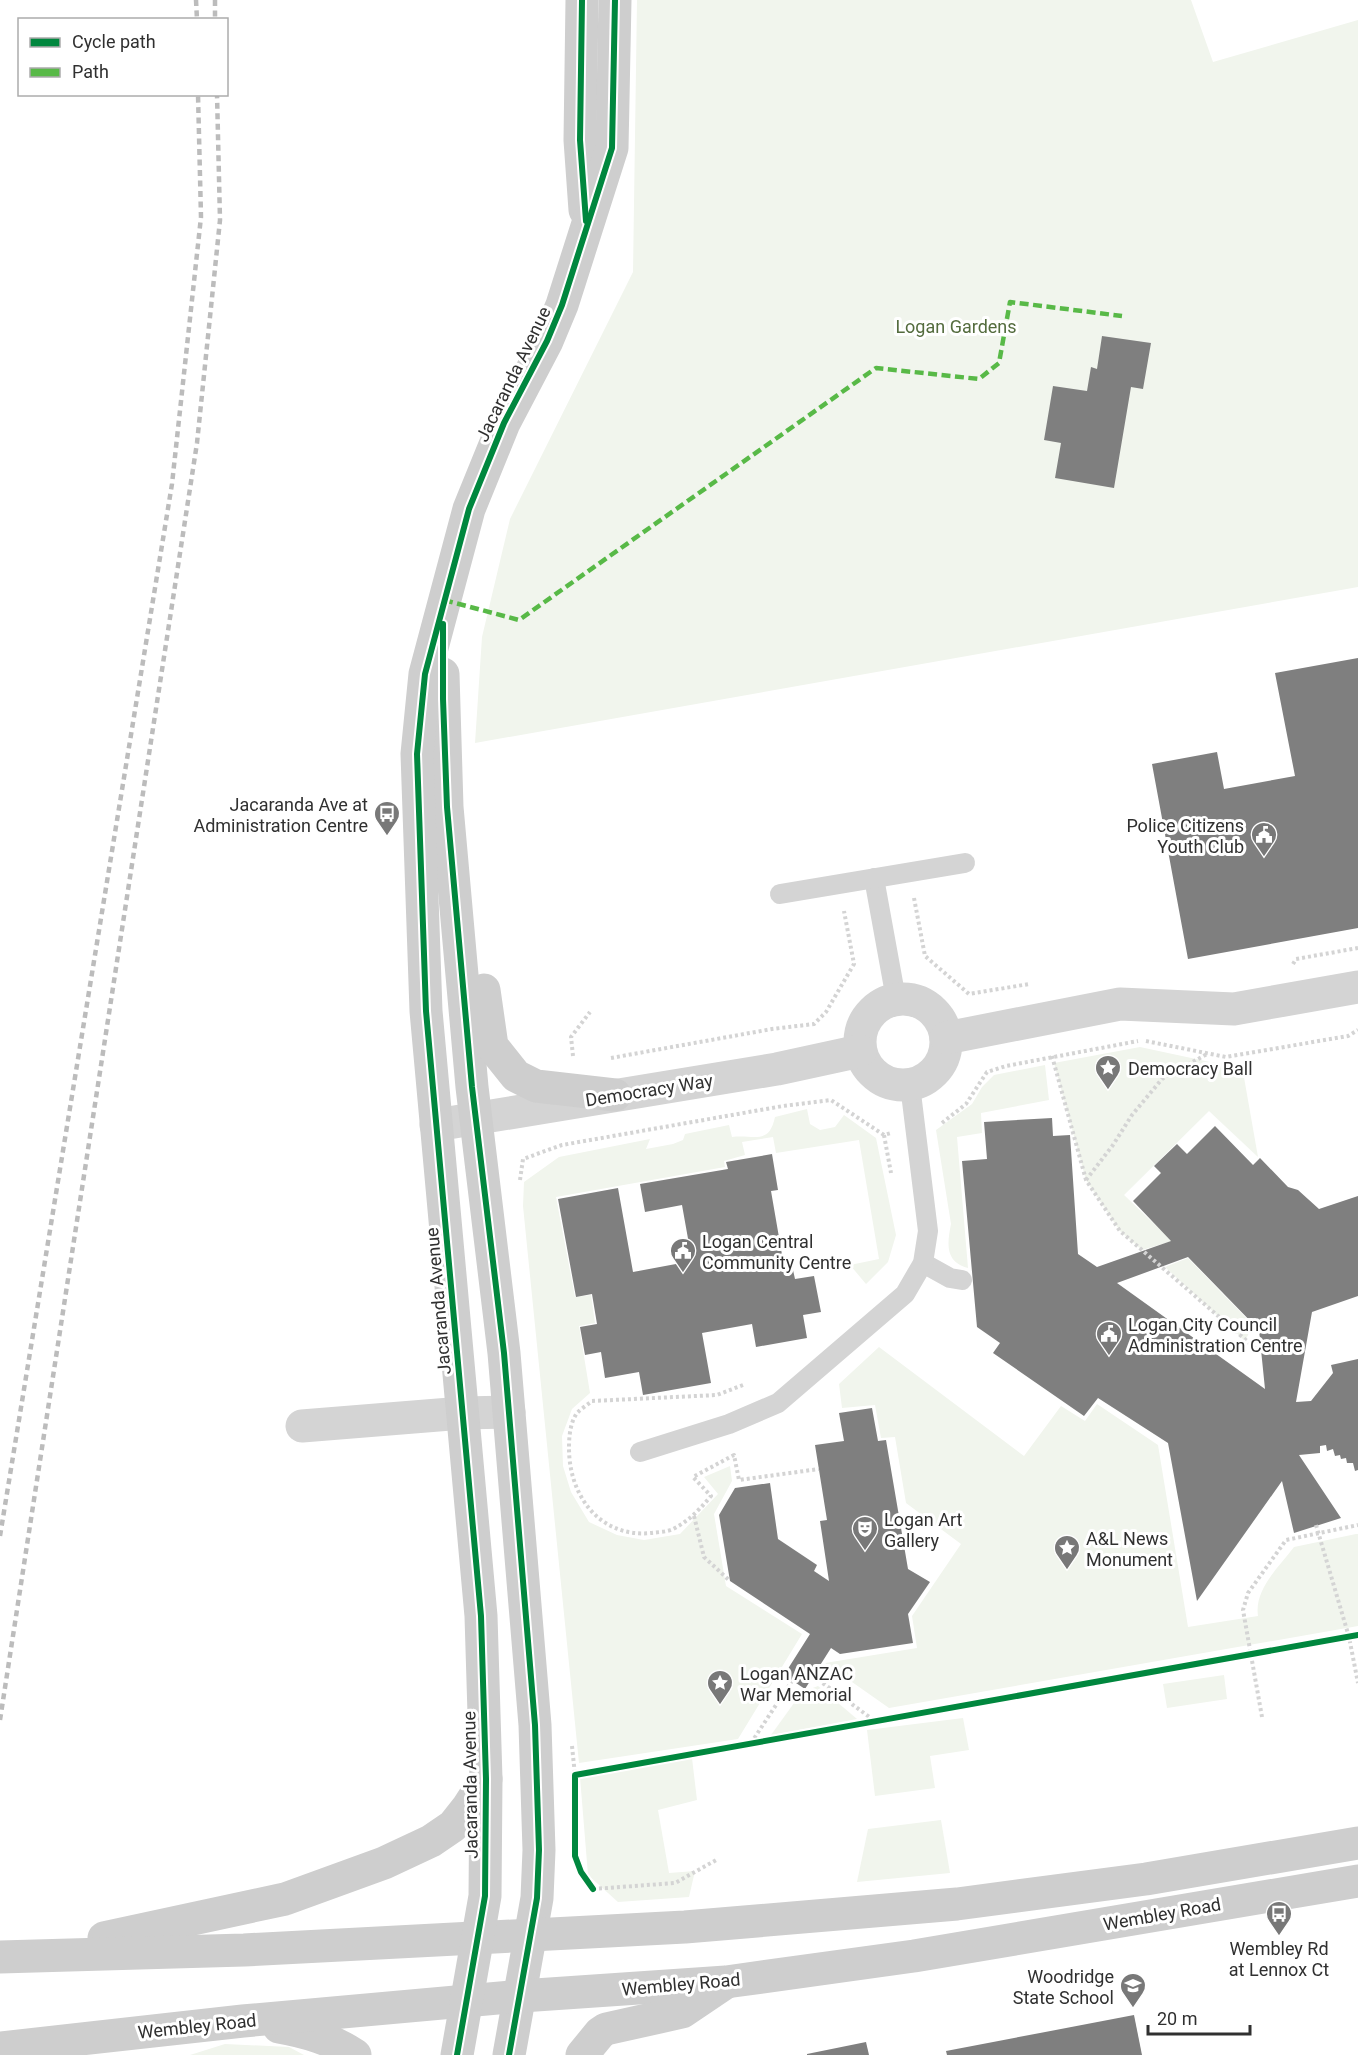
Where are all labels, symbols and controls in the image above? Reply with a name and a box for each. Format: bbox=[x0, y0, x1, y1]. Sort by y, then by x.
legend bbox=[18, 18, 228, 96]
text: Cycle path bbox=[72, 31, 156, 52]
text: Path bbox=[72, 61, 109, 82]
street label: Jacaranda Avenue bbox=[471, 303, 555, 445]
park label: Logan Gardens bbox=[895, 316, 1017, 337]
place label: Jacaranda Ave at Administration Centre bbox=[193, 794, 368, 836]
bus stop icon: Jacaranda Ave at Administration Centre bbox=[372, 799, 402, 837]
place label: Police Citizens Youth Club bbox=[1126, 815, 1244, 857]
public building icon: Police Citizens Youth Club bbox=[1249, 820, 1279, 858]
place icon: Democracy Ball bbox=[1093, 1053, 1123, 1091]
place label: Democracy Ball bbox=[1128, 1058, 1253, 1079]
street label: Democracy Way bbox=[584, 1069, 715, 1110]
street label: Jacaranda Avenue bbox=[421, 1227, 455, 1375]
place label: Logan Central Community Centre bbox=[702, 1231, 851, 1273]
public building icon: Logan Central Community Centre bbox=[668, 1236, 698, 1274]
place label: Logan City Council Administration Centre bbox=[1128, 1314, 1303, 1356]
public building icon: Logan City Council Administration Centre bbox=[1094, 1319, 1124, 1357]
place label: Logan Art Gallery bbox=[884, 1509, 963, 1551]
theatre icon: Logan Art Gallery bbox=[850, 1514, 880, 1552]
place label: A&L News Monument bbox=[1086, 1528, 1173, 1570]
place icon: A&L News Monument bbox=[1052, 1533, 1082, 1571]
place label: Logan ANZAC War Memorial bbox=[740, 1663, 853, 1705]
place icon: Logan ANZAC War Memorial bbox=[705, 1668, 735, 1706]
street label: Jacaranda Avenue bbox=[458, 1711, 482, 1859]
street label: Wembley Road bbox=[1101, 1893, 1223, 1935]
bus stop icon: Wembley Rd at Lennox Ct bbox=[1264, 1899, 1294, 1937]
place label: Wembley Rd at Lennox Ct bbox=[1229, 1938, 1329, 1980]
place label: Woodridge State School bbox=[1013, 1966, 1114, 2008]
street label: Wembley Road bbox=[621, 1968, 741, 2000]
school or university icon: Woodridge State School bbox=[1118, 1971, 1148, 2009]
scale bar bbox=[1148, 1998, 1250, 2036]
text: 20 m bbox=[1157, 2008, 1197, 2029]
street label: Wembley Road bbox=[137, 2009, 257, 2043]

